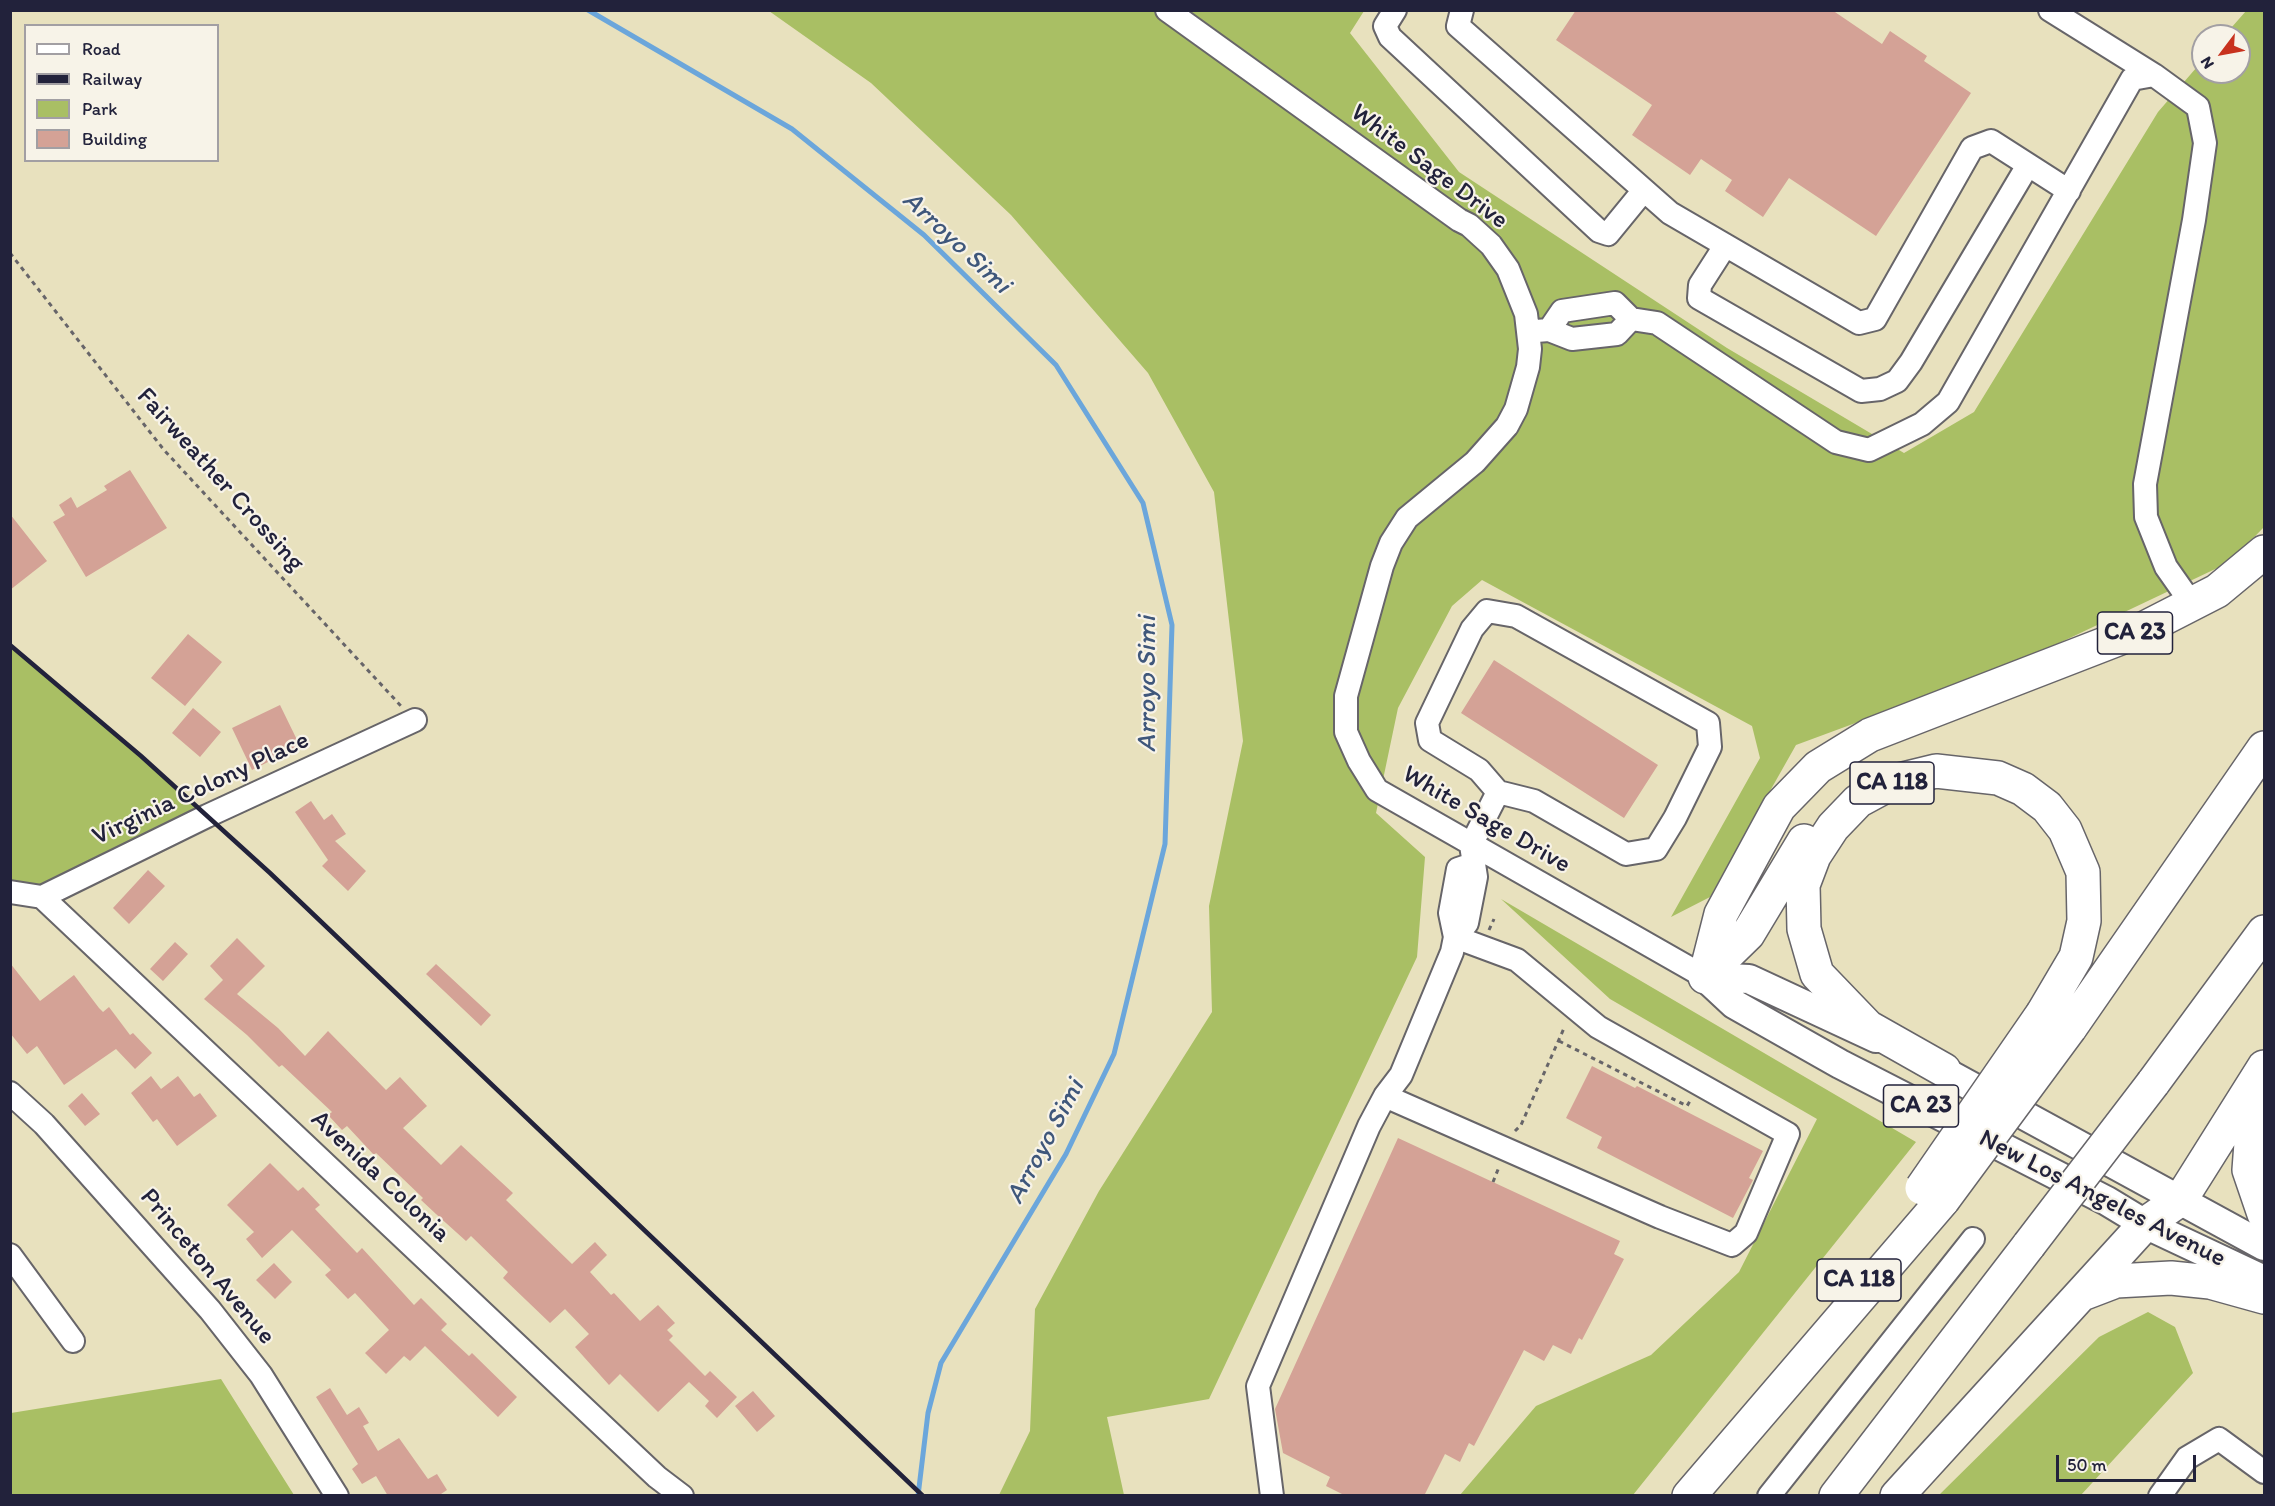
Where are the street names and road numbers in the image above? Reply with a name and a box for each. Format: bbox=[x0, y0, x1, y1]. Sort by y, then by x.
street label: White Sage Drive bbox=[1344, 98, 1514, 236]
street label: Fairweather Crossing bbox=[129, 382, 311, 578]
road number: CA 23 bbox=[2098, 612, 2172, 654]
street label: Virginia Colony Place bbox=[88, 725, 314, 853]
street label: White Sage Drive bbox=[1396, 759, 1576, 881]
road number: CA 118 bbox=[1850, 762, 1934, 804]
road number: CA 23 bbox=[1884, 1085, 1958, 1127]
street label: Avenida Colonia bbox=[304, 1104, 456, 1250]
street label: New Los Angeles Avenue bbox=[1973, 1123, 2231, 1275]
street label: Princeton Avenue bbox=[133, 1183, 281, 1351]
road number: CA 118 bbox=[1817, 1259, 1901, 1301]

